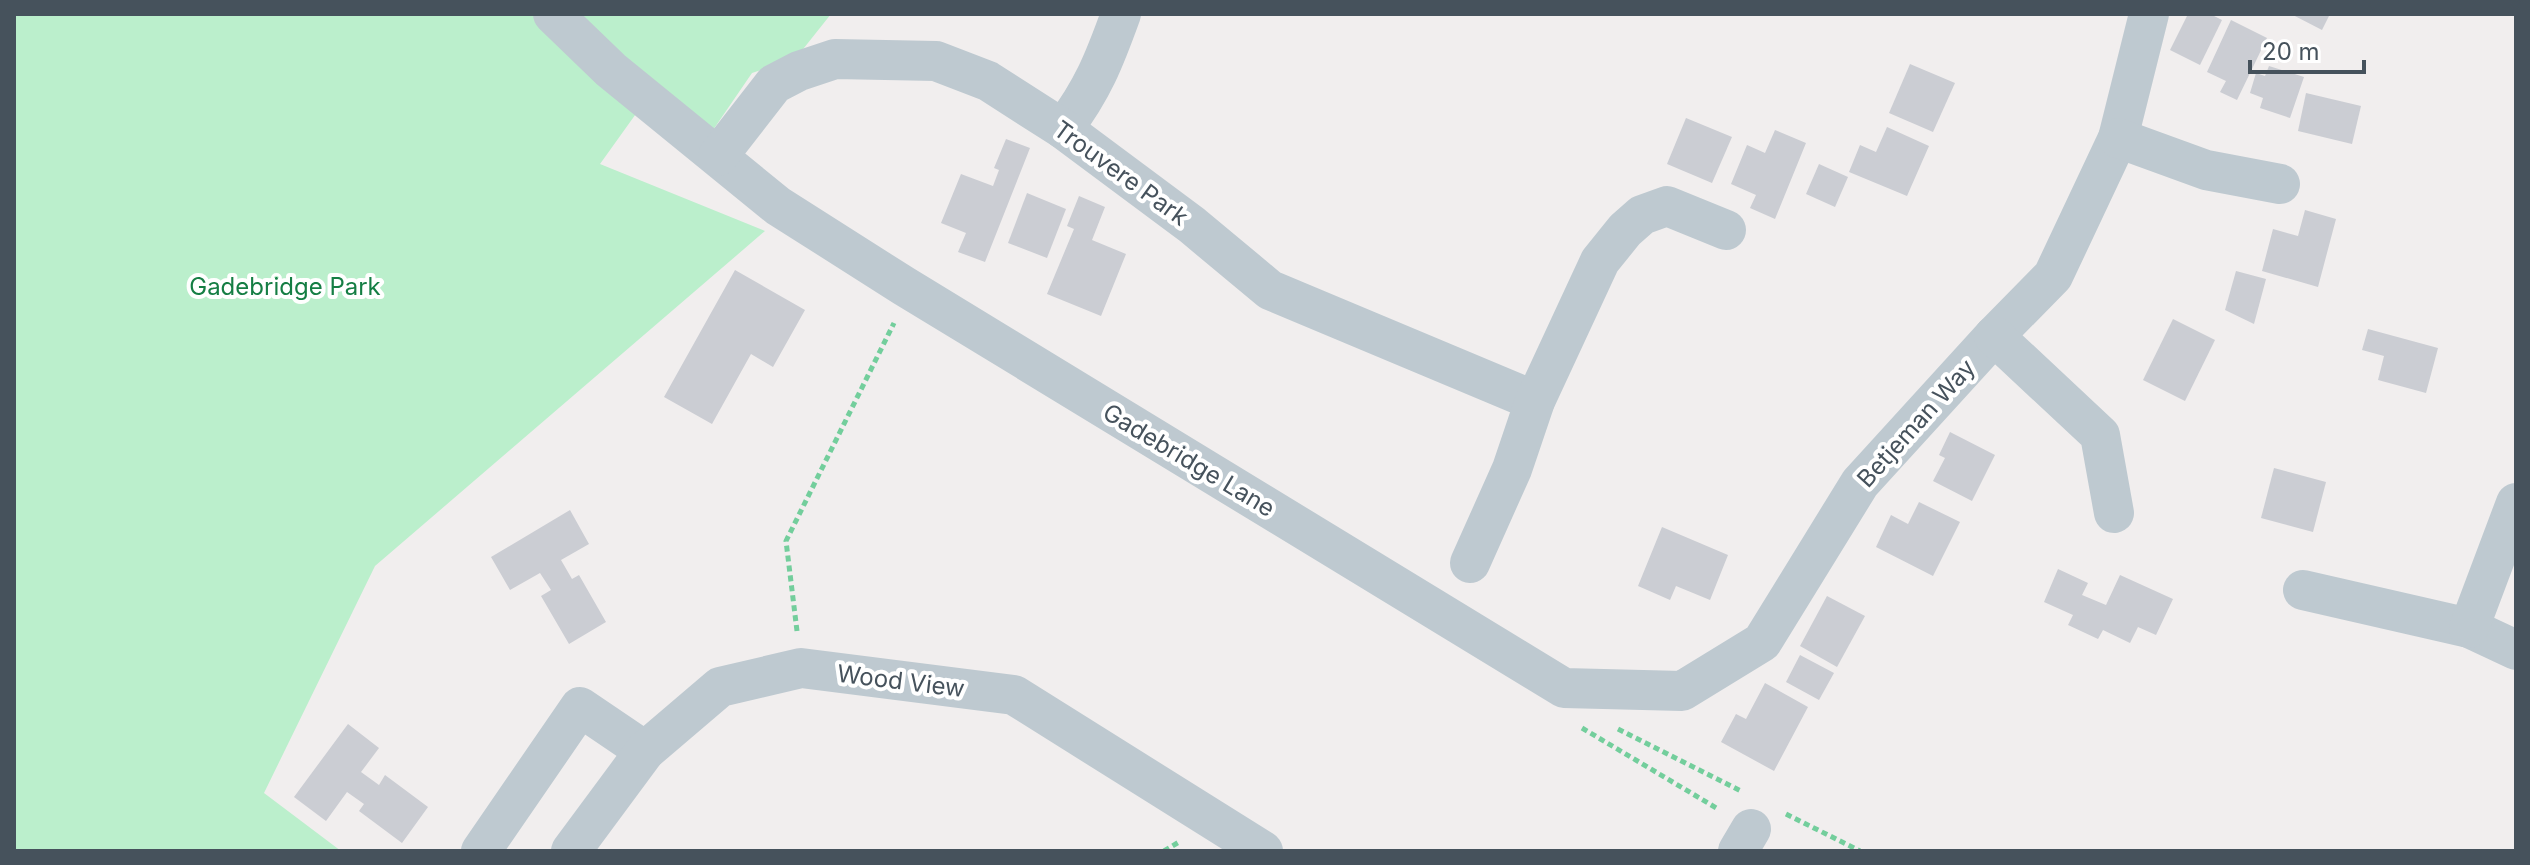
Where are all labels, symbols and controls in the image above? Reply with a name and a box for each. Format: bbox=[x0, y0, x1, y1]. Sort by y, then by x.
scale bar bbox=[2250, 24, 2364, 74]
text: 20 m bbox=[2262, 37, 2320, 66]
street label: Trouvere Park bbox=[1048, 114, 1194, 232]
park label: Gadebridge Park bbox=[189, 272, 381, 301]
street label: Betjeman Way bbox=[1851, 353, 1981, 493]
street label: Gadebridge Lane bbox=[1098, 397, 1280, 523]
street label: Wood View bbox=[836, 659, 966, 703]

